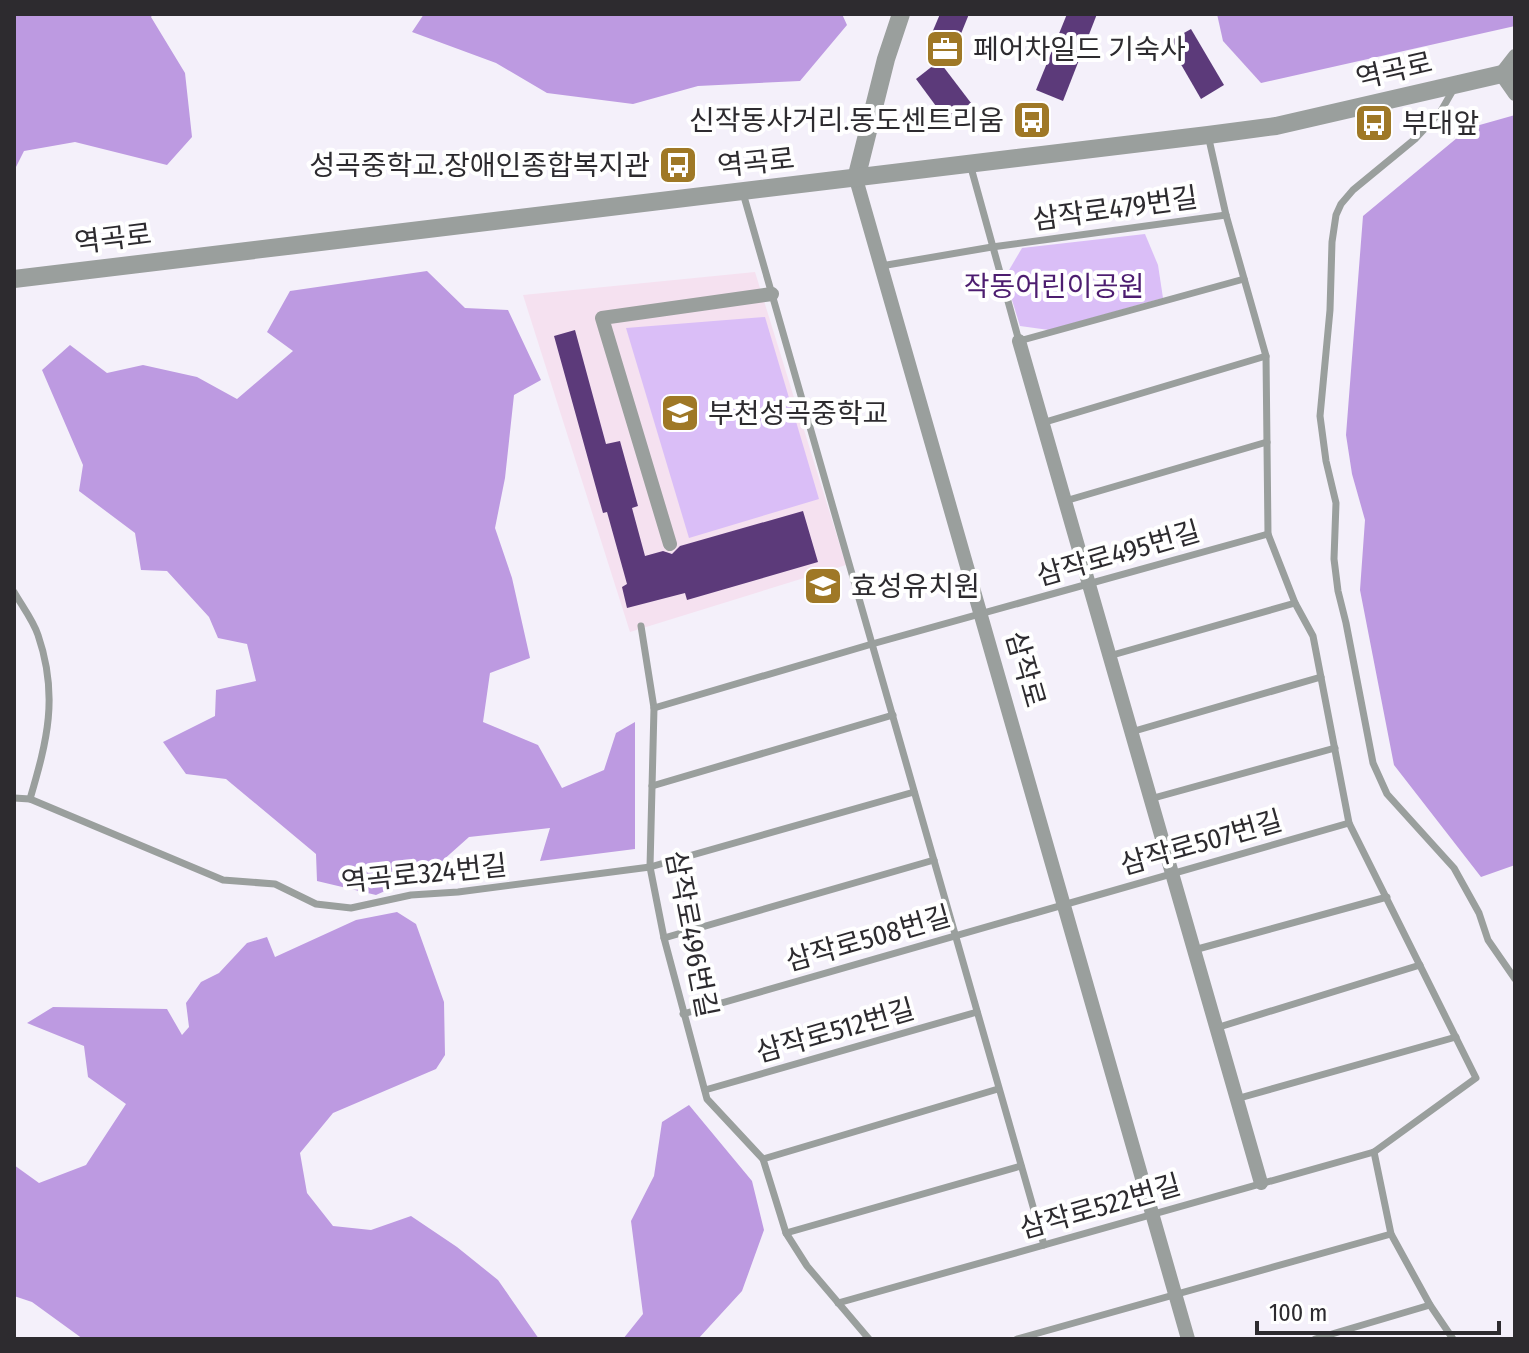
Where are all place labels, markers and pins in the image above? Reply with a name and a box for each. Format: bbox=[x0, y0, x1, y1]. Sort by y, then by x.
office icon: 페어차일드 기숙사 bbox=[924, 28, 966, 70]
place label: 페어차일드 기숙사 bbox=[973, 33, 1186, 66]
bus stop icon: 신작동사거리.동도센트리움 bbox=[1011, 99, 1053, 141]
bus stop icon: 부대앞 bbox=[1353, 102, 1395, 144]
place label: 신작동사거리.동도센트리움 bbox=[689, 104, 1004, 137]
place label: 부대앞 bbox=[1402, 107, 1479, 140]
bus stop icon: 성곡중학교.장애인종합복지관 bbox=[657, 144, 699, 186]
place label: 성곡중학교.장애인종합복지관 bbox=[309, 149, 650, 182]
school or university icon: 부천성곡중학교 bbox=[659, 392, 701, 434]
place label: 부천성곡중학교 bbox=[708, 397, 888, 430]
school or university icon: 효성유치원 bbox=[802, 565, 844, 607]
place label: 효성유치원 bbox=[851, 570, 980, 603]

